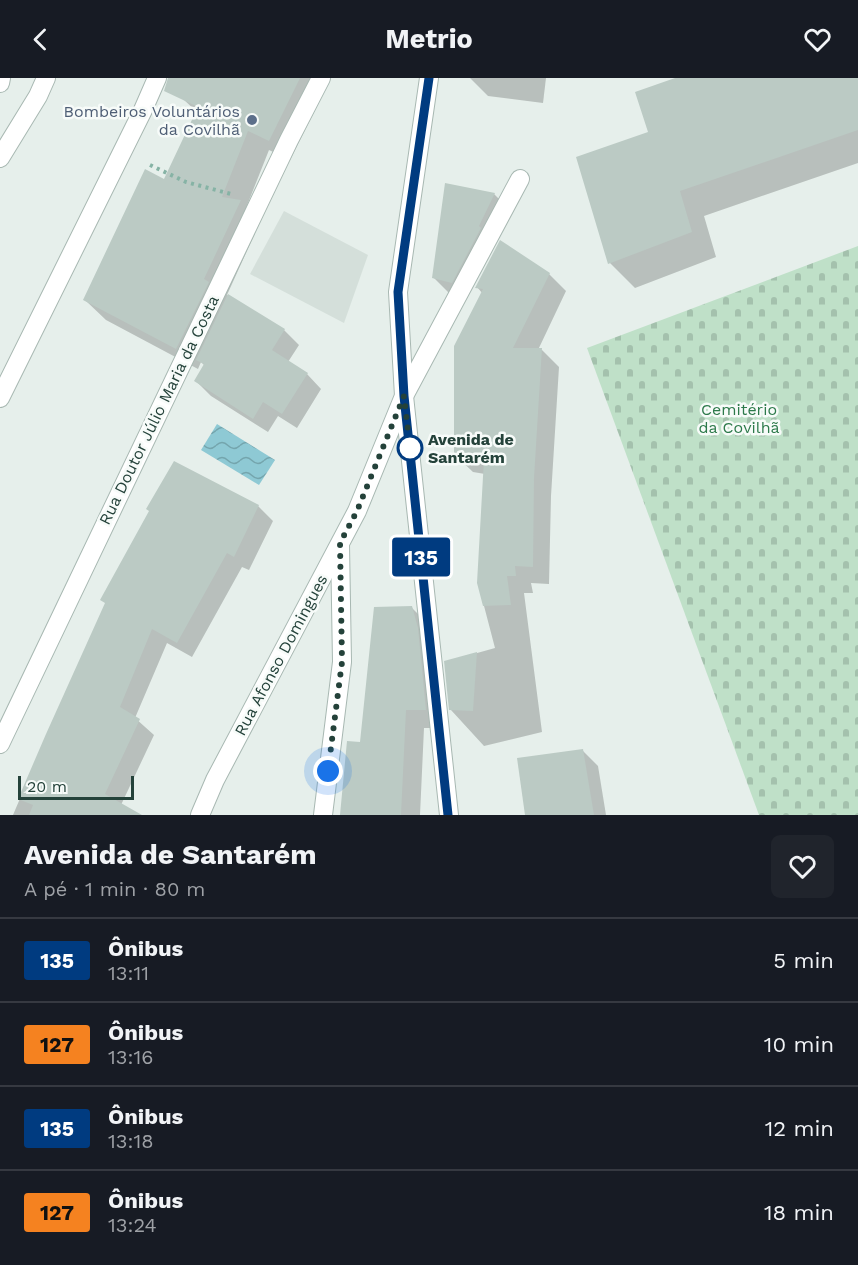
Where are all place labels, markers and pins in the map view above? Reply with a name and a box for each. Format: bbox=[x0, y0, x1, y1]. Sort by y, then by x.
place label: Bombeiros Voluntários da Covilhã bbox=[64, 102, 240, 139]
marker: Bombeiros Voluntários da Covilhã bbox=[245, 113, 259, 127]
place label: Avenida de Santarém bbox=[428, 430, 514, 467]
marker: Avenida de Santarém bbox=[397, 435, 423, 461]

